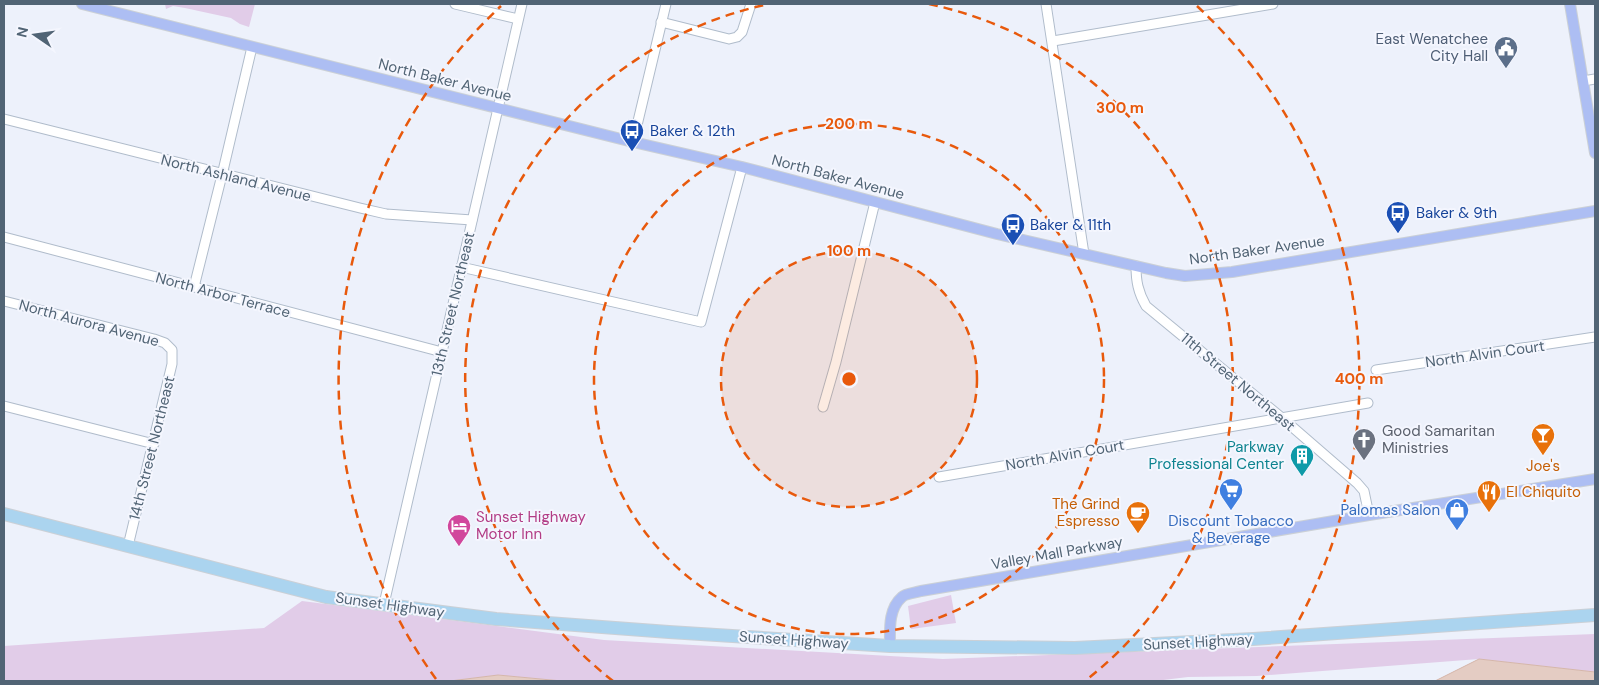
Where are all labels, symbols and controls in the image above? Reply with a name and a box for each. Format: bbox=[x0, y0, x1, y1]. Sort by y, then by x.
north arrow bbox=[10, 10, 60, 60]
text: N bbox=[12, 25, 32, 39]
place label: East Wenatchee City Hall bbox=[1376, 29, 1488, 66]
public building icon: East Wenatchee City Hall bbox=[1493, 35, 1519, 69]
street label: North Baker Avenue bbox=[376, 54, 514, 106]
text: 300 m bbox=[1096, 98, 1144, 118]
text: 200 m bbox=[825, 114, 873, 134]
bus stop icon: Baker & 12th bbox=[619, 118, 645, 152]
place label: Baker & 12th bbox=[650, 121, 735, 141]
street label: North Ashland Avenue bbox=[159, 150, 313, 206]
street label: North Baker Avenue bbox=[769, 150, 907, 204]
bus stop icon: Baker & 9th bbox=[1385, 200, 1411, 234]
place label: Baker & 9th bbox=[1416, 203, 1497, 223]
bus stop icon: Baker & 11th bbox=[1000, 212, 1026, 246]
place label: Baker & 11th bbox=[1030, 215, 1111, 235]
street label: 13th Street Northeast bbox=[427, 230, 479, 378]
street label: North Baker Avenue bbox=[1188, 231, 1326, 269]
text: 100 m bbox=[827, 241, 871, 261]
street label: North Arbor Terrace bbox=[153, 267, 293, 323]
street label: North Aurora Avenue bbox=[17, 295, 161, 351]
street label: 11th Street Northeast bbox=[1177, 328, 1299, 436]
street label: North Alvin Court bbox=[1424, 336, 1546, 372]
text: 400 m bbox=[1335, 369, 1383, 389]
centre of rings bbox=[840, 370, 858, 388]
street label: 14th Street Northeast bbox=[124, 374, 180, 522]
place label: Good Samaritan Ministries bbox=[1382, 421, 1495, 458]
bar icon: Joe's bbox=[1530, 422, 1556, 456]
church icon: Good Samaritan Ministries bbox=[1351, 427, 1377, 461]
street label: North Alvin Court bbox=[1004, 435, 1126, 475]
place label: Parkway Professional Center bbox=[1149, 437, 1285, 474]
building icon: Parkway Professional Center bbox=[1289, 443, 1315, 477]
place label: Joe's bbox=[1526, 456, 1560, 476]
supermarket icon: Discount Tobacco & Beverage bbox=[1218, 477, 1244, 511]
restaurant icon: El Chiquito bbox=[1476, 479, 1502, 513]
place label: El Chiquito bbox=[1506, 482, 1581, 502]
place label: The Grind Espresso bbox=[1052, 494, 1120, 531]
shop icon: Palomas Salon bbox=[1444, 497, 1470, 531]
cafe icon: The Grind Espresso bbox=[1125, 500, 1151, 534]
place label: Palomas Salon bbox=[1340, 500, 1440, 520]
place label: Sunset Highway Motor Inn bbox=[476, 507, 586, 544]
place label: Discount Tobacco & Beverage bbox=[1168, 511, 1294, 548]
hotel icon: Sunset Highway Motor Inn bbox=[446, 513, 472, 547]
street label: Valley Mall Parkway bbox=[990, 531, 1125, 574]
street label: Sunset Highway bbox=[334, 587, 446, 623]
street label: Sunset Highway bbox=[739, 626, 850, 654]
street label: Sunset Highway bbox=[1143, 629, 1254, 655]

